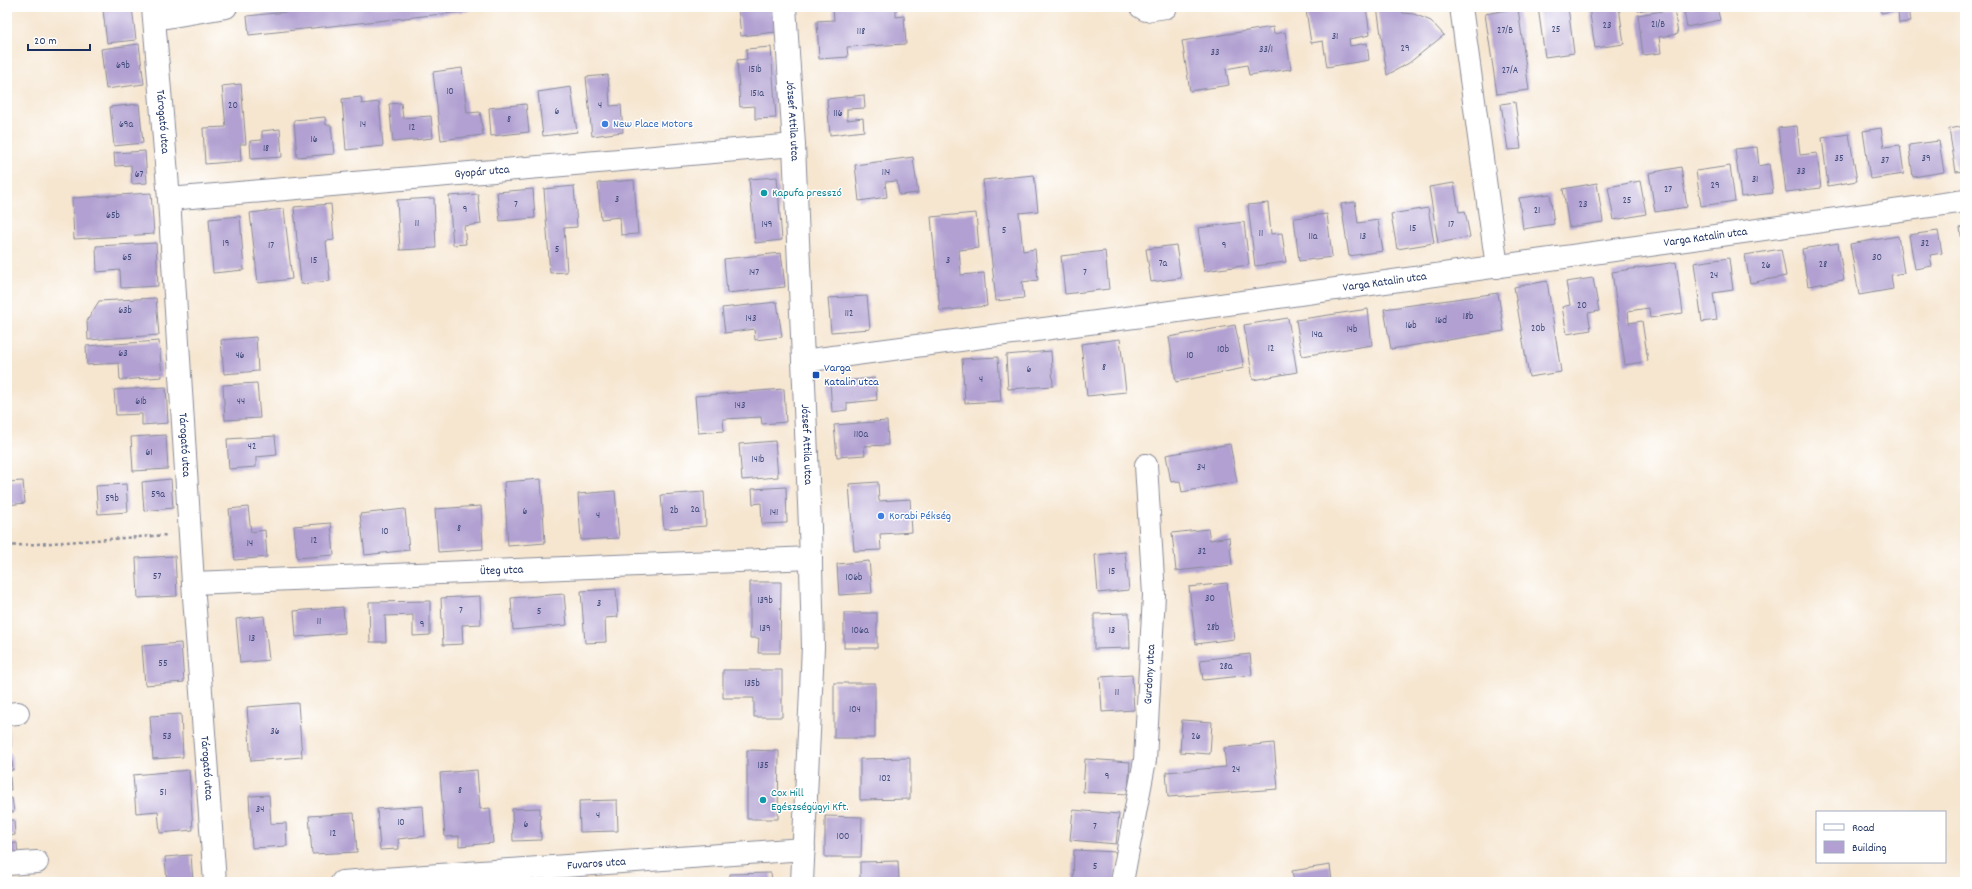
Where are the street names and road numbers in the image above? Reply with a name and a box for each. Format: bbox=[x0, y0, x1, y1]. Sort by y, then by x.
street label: József Attila utca bbox=[781, 80, 803, 162]
street label: Tárogató utca bbox=[151, 89, 174, 155]
street label: Gyopár utca bbox=[454, 161, 510, 183]
street label: Varga Katalin utca bbox=[1663, 223, 1749, 251]
street label: Varga Katalin utca bbox=[1342, 268, 1428, 296]
street label: József Attila utca bbox=[796, 404, 817, 485]
street label: Tárogató utca bbox=[174, 412, 195, 478]
street label: Üteg utca bbox=[480, 561, 524, 580]
street label: Gurdony utca bbox=[1140, 644, 1160, 705]
street label: Tárogató utca bbox=[196, 735, 217, 801]
street label: Fuvaros utca bbox=[566, 853, 627, 874]

